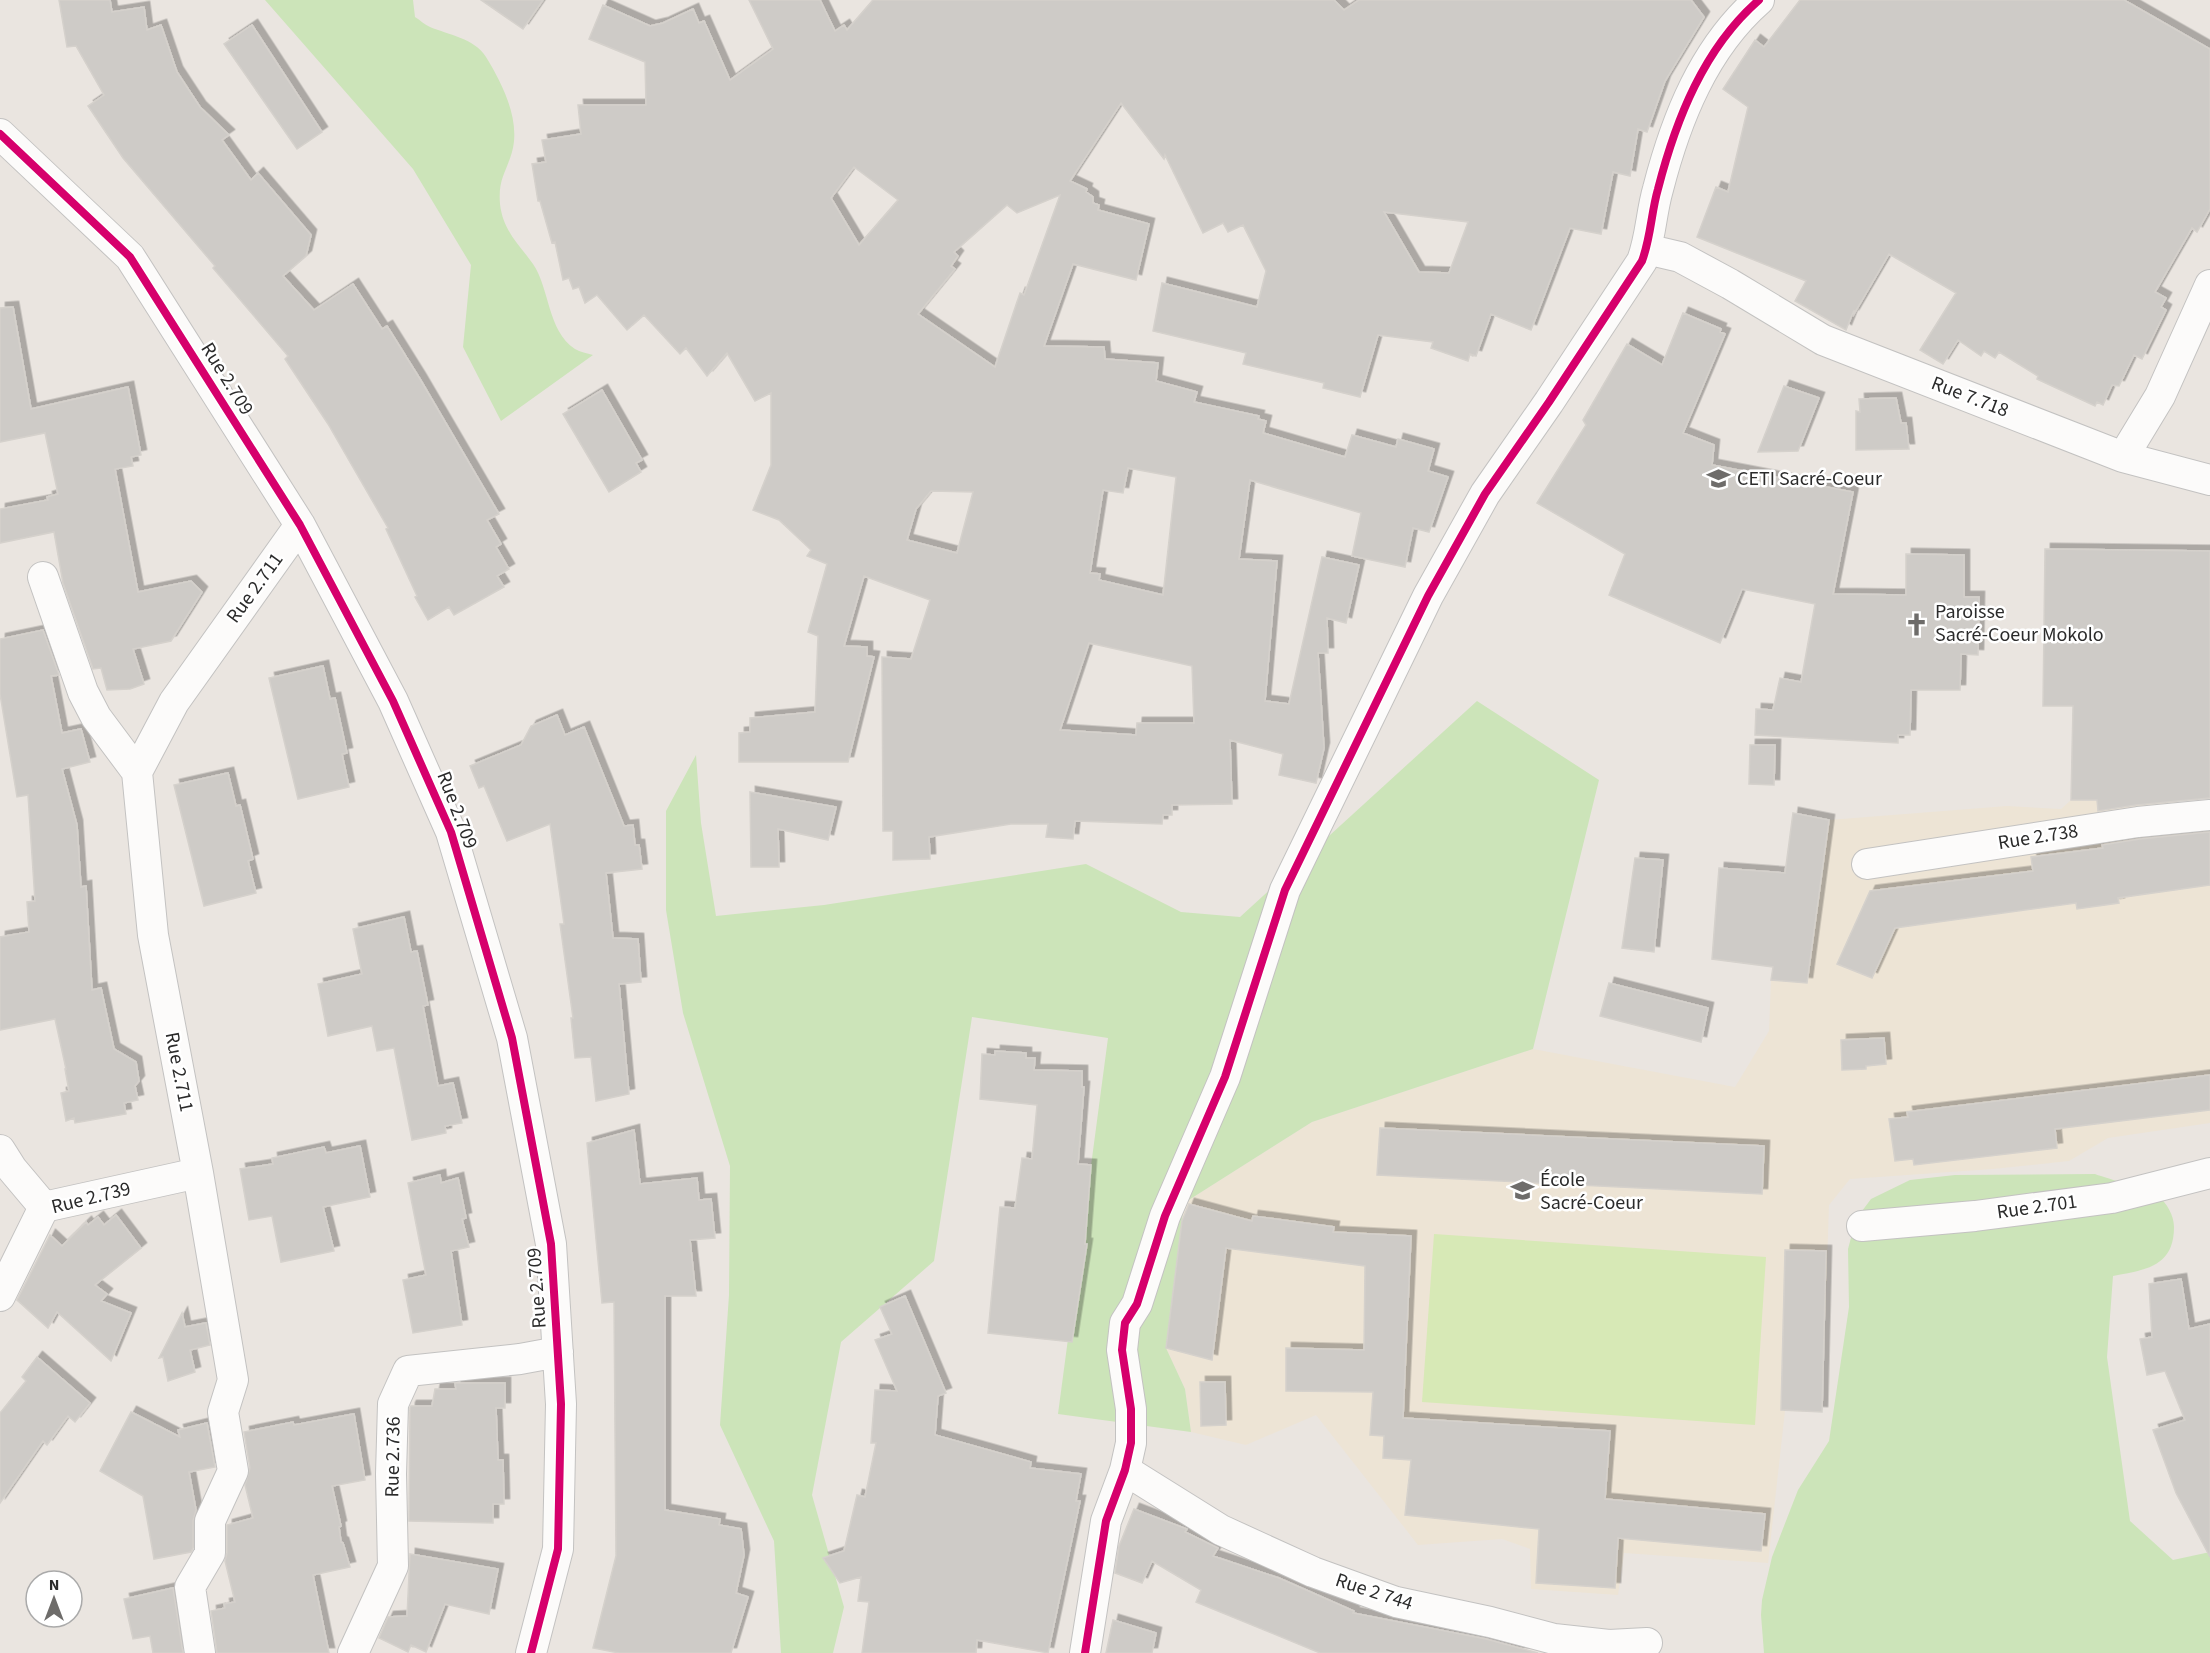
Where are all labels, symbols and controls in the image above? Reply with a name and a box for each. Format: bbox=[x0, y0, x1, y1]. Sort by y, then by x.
street label: Rue 2.709 bbox=[194, 337, 260, 421]
street label: Rue 7.718 bbox=[1927, 369, 2013, 425]
place label: CETI Sacré-Coeur bbox=[1737, 465, 1882, 493]
school or university icon: CETI Sacré-Coeur bbox=[1706, 466, 1732, 492]
street label: Rue 2.711 bbox=[220, 547, 290, 629]
place label: Paroisse Sacré-Coeur Mokolo bbox=[1935, 598, 2104, 649]
church icon: Paroisse Sacré-Coeur Mokolo bbox=[1904, 611, 1930, 637]
street label: Rue 2.709 bbox=[429, 767, 485, 853]
street label: Rue 2.738 bbox=[1996, 817, 2080, 857]
street label: Rue 2.711 bbox=[158, 1030, 200, 1114]
place label: École Sacré-Coeur bbox=[1540, 1166, 1643, 1217]
street label: Rue 2.739 bbox=[48, 1175, 134, 1221]
school or university icon: École Sacré-Coeur bbox=[1509, 1178, 1535, 1204]
street label: Rue 2.701 bbox=[1995, 1188, 2079, 1226]
street label: Rue 2.709 bbox=[520, 1247, 554, 1329]
street label: Rue 2.736 bbox=[378, 1416, 408, 1498]
street label: Rue 2 744 bbox=[1332, 1566, 1416, 1618]
north arrow bbox=[24, 1569, 84, 1629]
text: N bbox=[49, 1574, 59, 1596]

